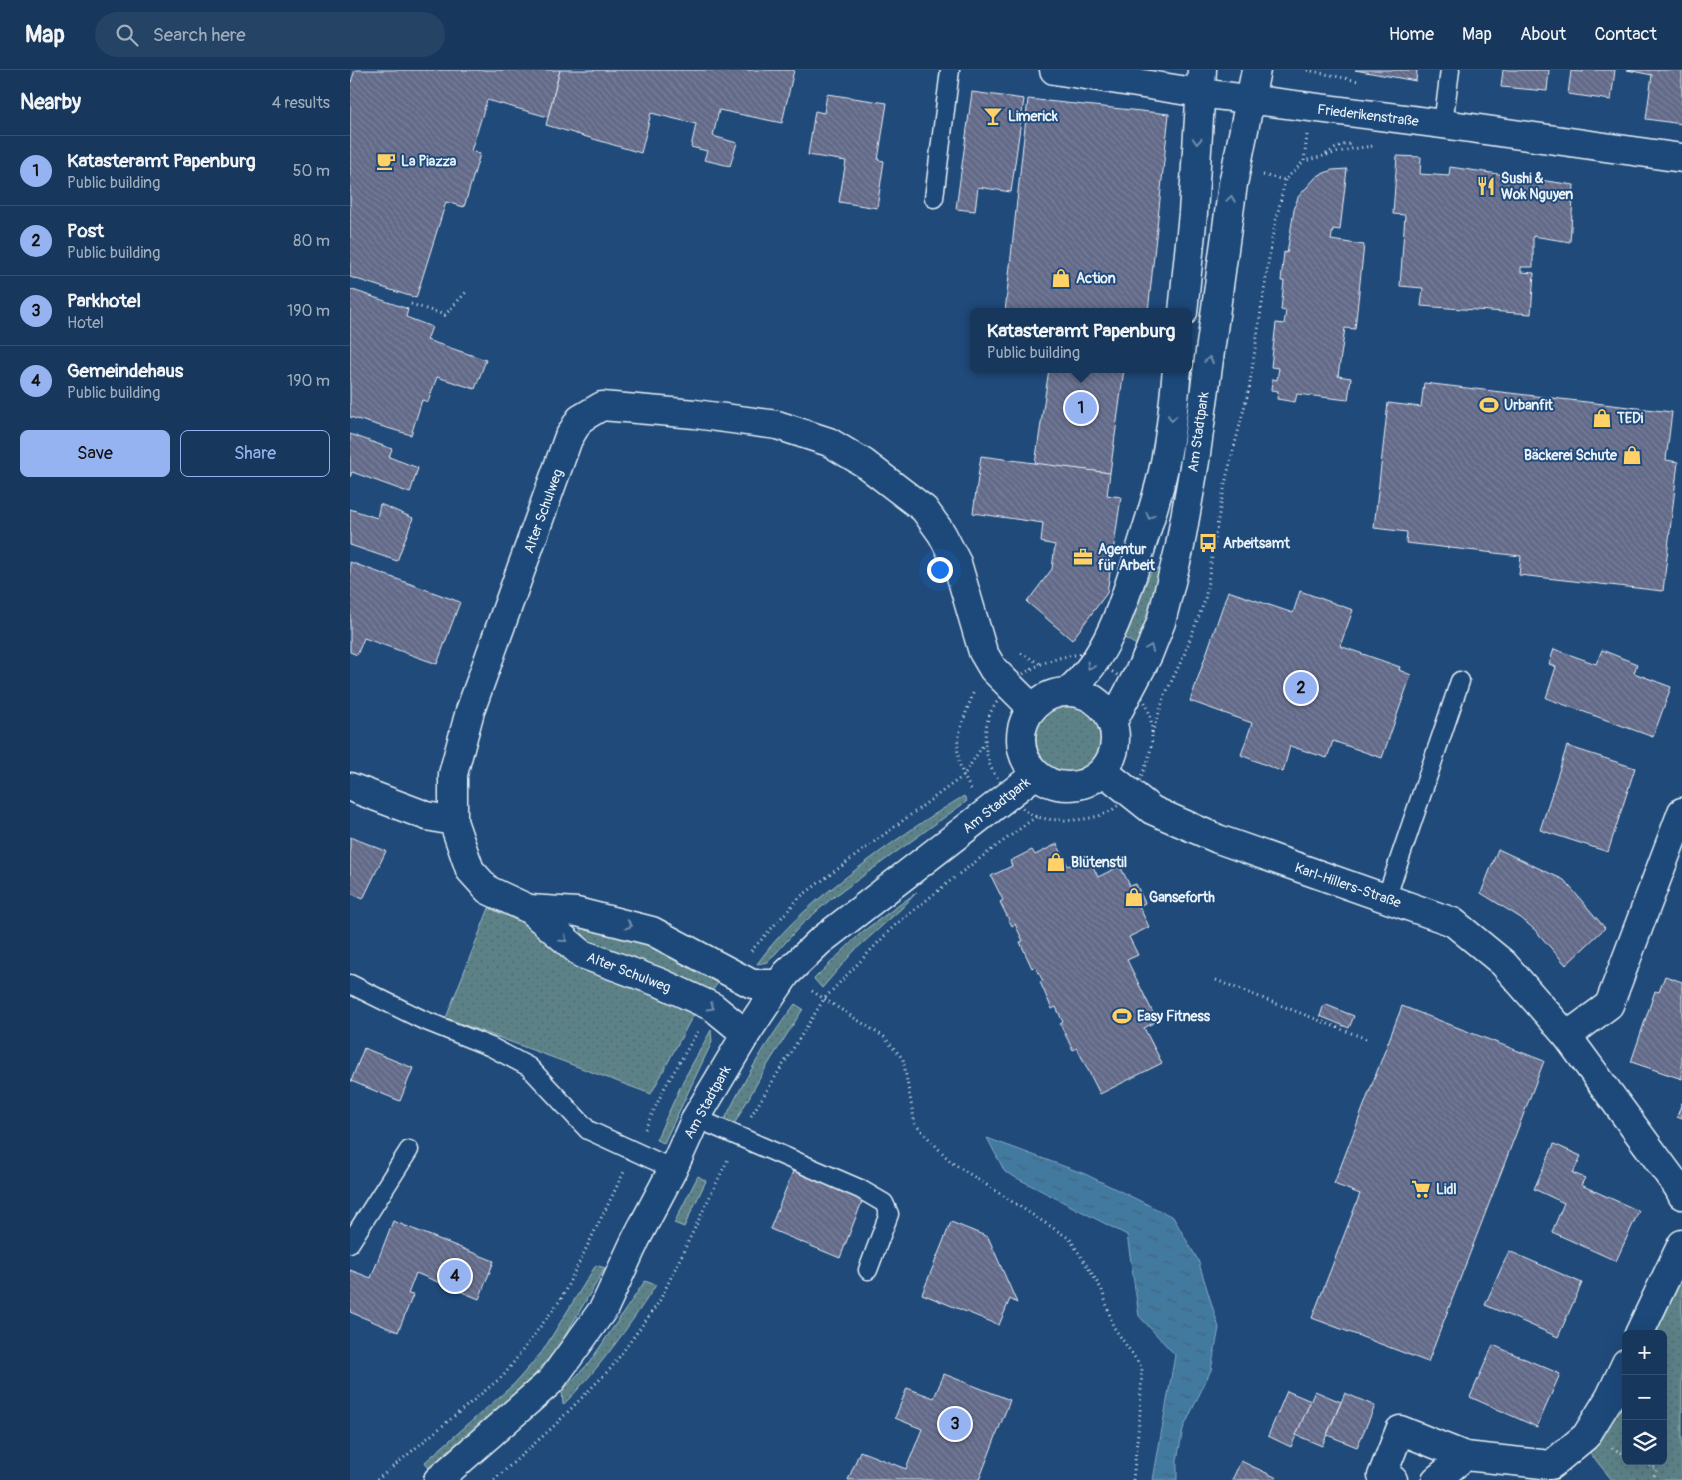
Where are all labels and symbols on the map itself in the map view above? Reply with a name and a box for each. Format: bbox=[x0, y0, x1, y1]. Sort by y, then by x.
street label: Friederikenstraße bbox=[1316, 101, 1420, 130]
bar icon: Limerick bbox=[982, 105, 1004, 127]
place label: Limerick bbox=[1008, 108, 1058, 125]
one-way arrow bbox=[1192, 138, 1203, 146]
cafe icon: La Piazza bbox=[375, 150, 397, 172]
place label: La Piazza bbox=[401, 153, 457, 170]
place label: Sushi & Wok Nguyen bbox=[1501, 170, 1573, 203]
restaurant icon: Sushi & Wok Nguyen bbox=[1475, 175, 1497, 197]
one-way arrow bbox=[1225, 195, 1235, 204]
shop icon: Action bbox=[1050, 267, 1072, 289]
place label: Action bbox=[1076, 270, 1116, 287]
one-way arrow bbox=[1203, 356, 1213, 365]
pin: 1 bbox=[1065, 389, 1097, 427]
street label: Am Stadtpark bbox=[1184, 391, 1213, 473]
sports icon: Urbanfit bbox=[1478, 394, 1500, 416]
place label: Urbanfit bbox=[1504, 397, 1553, 414]
shop icon: TEDi bbox=[1591, 407, 1613, 429]
place label: TEDi bbox=[1616, 410, 1644, 427]
one-way arrow bbox=[1168, 413, 1178, 422]
shop icon: Bäckerei Schute bbox=[1621, 444, 1643, 466]
place label: Bäckerei Schute bbox=[1524, 447, 1618, 464]
street label: Alter Schulweg bbox=[520, 467, 567, 556]
one-way arrow bbox=[1146, 512, 1156, 520]
bus stop icon: Arbeitsamt bbox=[1197, 532, 1219, 554]
place label: Arbeitsamt bbox=[1223, 535, 1290, 552]
place label: Agentur für Arbeit bbox=[1098, 541, 1155, 574]
office icon: Agentur für Arbeit bbox=[1072, 546, 1094, 568]
your location bbox=[927, 557, 953, 583]
one-way arrow bbox=[1145, 645, 1155, 653]
one-way arrow bbox=[1087, 661, 1097, 670]
pin: 2 bbox=[1285, 669, 1317, 707]
street label: Am Stadtpark bbox=[959, 774, 1034, 837]
shop icon: Blütenstil bbox=[1045, 851, 1067, 873]
place label: Blütenstil bbox=[1071, 854, 1127, 871]
street label: Karl-Hillers-Straße bbox=[1292, 859, 1403, 912]
shop icon: Ganseforth bbox=[1123, 886, 1145, 908]
place label: Ganseforth bbox=[1149, 889, 1215, 906]
one-way arrow bbox=[624, 919, 633, 930]
one-way arrow bbox=[559, 934, 568, 943]
street label: Alter Schulweg bbox=[584, 949, 673, 996]
one-way arrow bbox=[705, 1000, 714, 1010]
sports icon: Easy Fitness bbox=[1111, 1005, 1133, 1027]
place label: Easy Fitness bbox=[1137, 1008, 1211, 1025]
street label: Am Stadtpark bbox=[680, 1063, 735, 1142]
supermarket icon: Lidl bbox=[1410, 1178, 1432, 1200]
place label: Lidl bbox=[1436, 1181, 1457, 1198]
pin: 4 bbox=[439, 1257, 471, 1295]
pin: 3 bbox=[939, 1405, 971, 1443]

